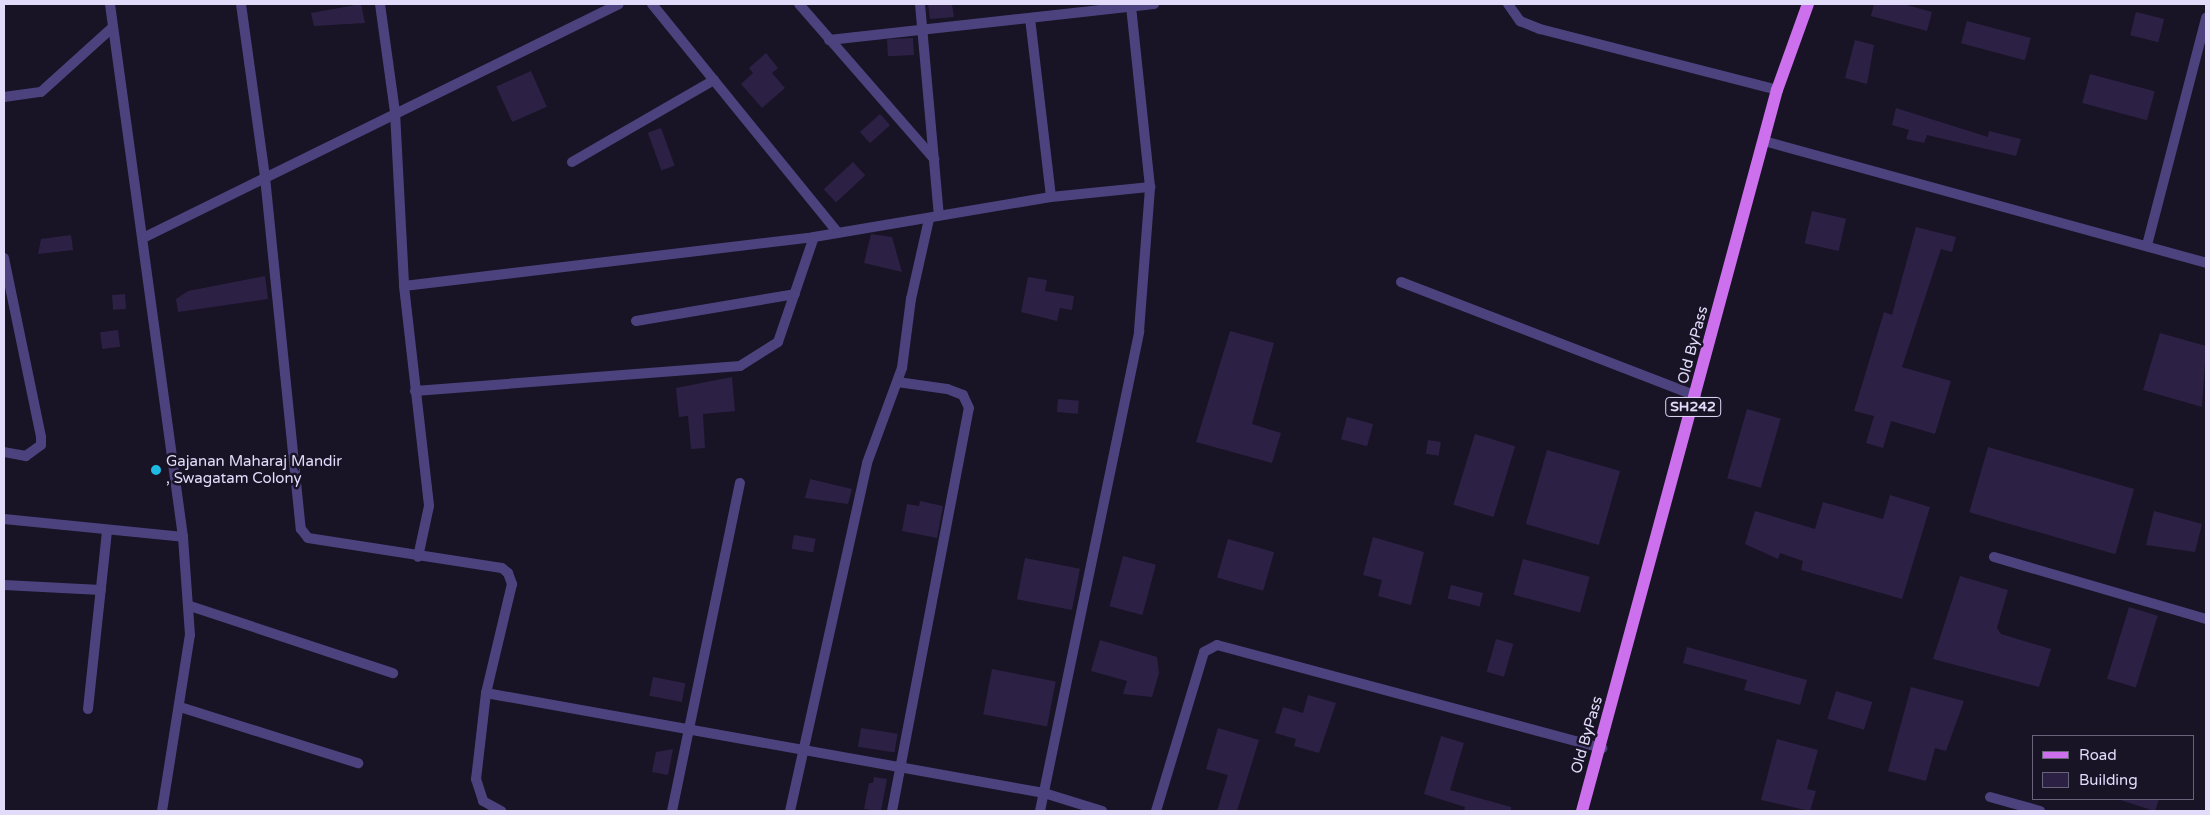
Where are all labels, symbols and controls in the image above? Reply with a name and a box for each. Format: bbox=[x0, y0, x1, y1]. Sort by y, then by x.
street label: Old ByPass bbox=[1674, 304, 1712, 386]
road number: SH242 bbox=[1664, 396, 1722, 418]
place label: Gajanan Maharaj Mandir , Swagatam Colony bbox=[166, 452, 342, 487]
marker: Gajanan Maharaj Mandir , Swagatam Colony bbox=[150, 464, 162, 476]
street label: Old ByPass bbox=[1567, 694, 1607, 776]
legend bbox=[2032, 735, 2195, 800]
text: Road bbox=[2079, 746, 2117, 764]
text: Building bbox=[2079, 771, 2138, 789]

